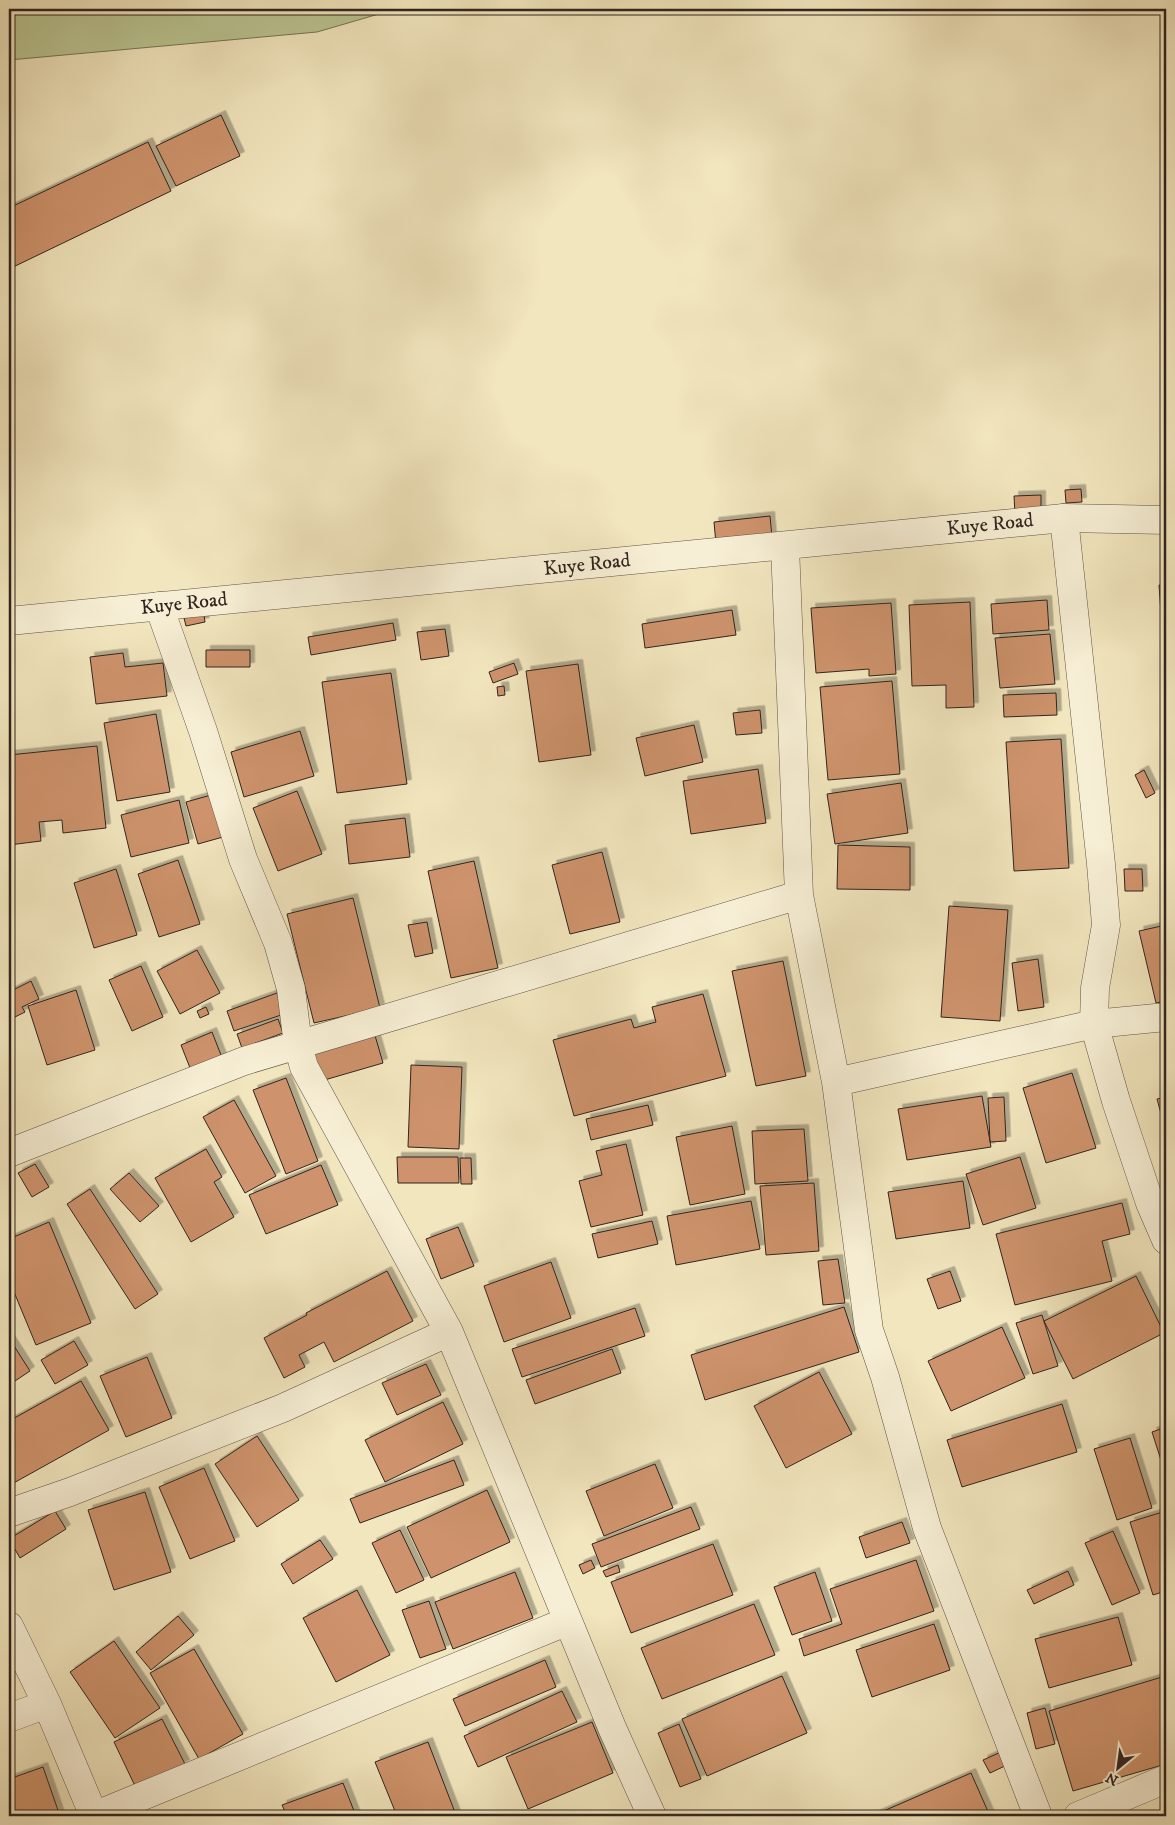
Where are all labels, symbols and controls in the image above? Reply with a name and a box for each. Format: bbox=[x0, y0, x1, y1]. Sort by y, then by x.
street label: Kuye Road bbox=[945, 508, 1035, 542]
street label: Kuye Road bbox=[542, 548, 632, 582]
street label: Kuye Road bbox=[139, 587, 229, 621]
north arrow bbox=[1092, 1742, 1142, 1792]
text: N bbox=[1102, 1768, 1122, 1789]

